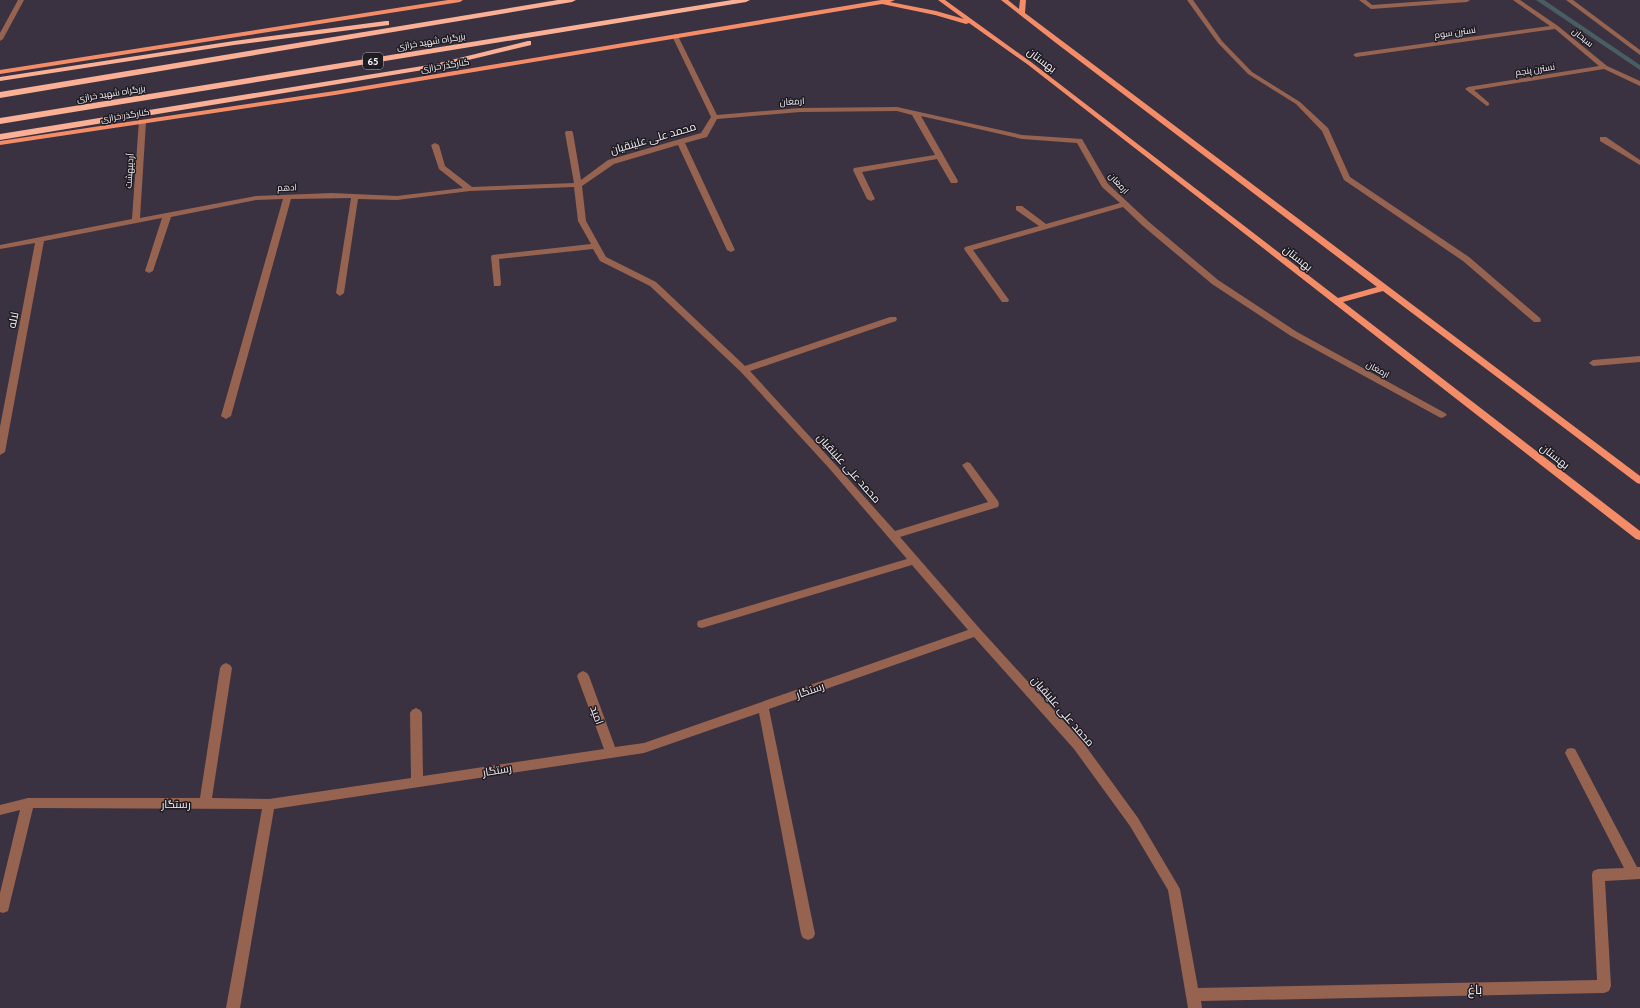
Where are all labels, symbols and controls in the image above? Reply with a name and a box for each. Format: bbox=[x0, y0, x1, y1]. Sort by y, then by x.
street label: نسترن سوم bbox=[1434, 24, 1477, 41]
street label: سبحان bbox=[1570, 25, 1596, 49]
street label: بزرگراه شهید خرازی bbox=[396, 30, 466, 52]
street label: بهستان bbox=[1024, 44, 1060, 76]
road number: 65 bbox=[363, 53, 383, 69]
street label: کنارگذر خرازی bbox=[420, 56, 470, 74]
street label: نسترن پنجم bbox=[1514, 60, 1556, 79]
street label: بزرگراه شهید خرازی bbox=[76, 82, 146, 104]
street label: ارمغان bbox=[779, 95, 805, 107]
street label: کنارگذر خرازی bbox=[100, 106, 150, 124]
street label: محمد علی علینقیان bbox=[608, 119, 698, 157]
street label: اُردیبهشت bbox=[122, 152, 136, 189]
street label: ارمغان bbox=[1107, 170, 1131, 196]
street label: ادهم bbox=[277, 181, 297, 194]
street label: بهستان bbox=[1281, 242, 1316, 274]
street label: لاله bbox=[5, 311, 21, 329]
street label: ارمغان bbox=[1364, 358, 1392, 380]
street label: محمد علی علینقیان bbox=[814, 430, 884, 506]
street label: بهستان bbox=[1538, 440, 1573, 472]
street label: محمد علی علینقیان bbox=[1029, 673, 1097, 749]
street label: رستگار bbox=[793, 679, 826, 702]
street label: امید bbox=[587, 704, 607, 726]
street label: رستگار bbox=[481, 761, 513, 779]
street label: رستگار bbox=[160, 797, 191, 811]
street label: باغ bbox=[1468, 981, 1482, 998]

